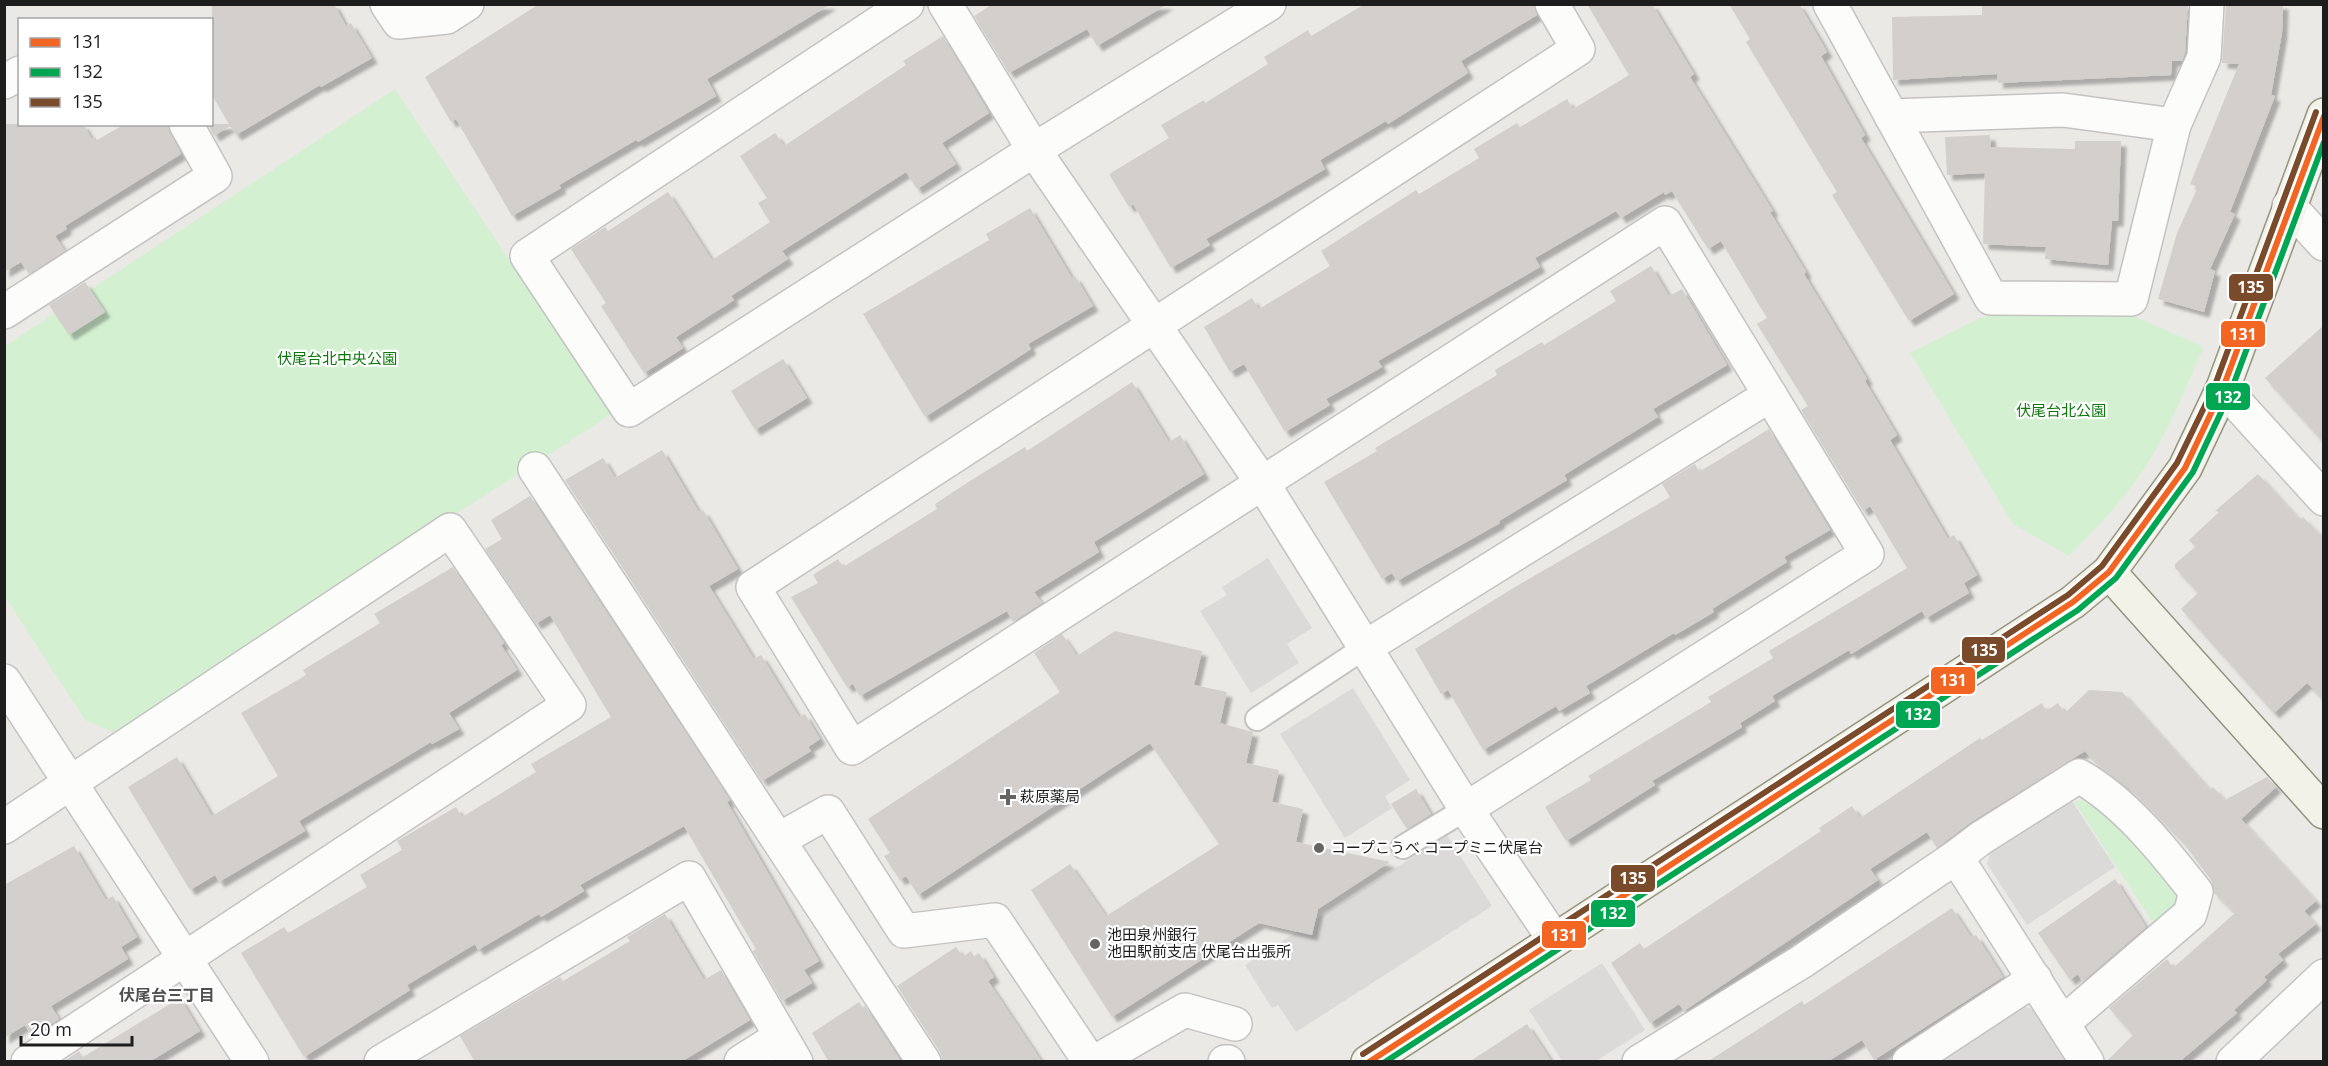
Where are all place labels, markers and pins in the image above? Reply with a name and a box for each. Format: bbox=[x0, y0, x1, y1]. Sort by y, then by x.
place label: 萩原薬局 bbox=[1020, 786, 1080, 806]
marker: 萩原薬局 bbox=[1001, 790, 1015, 804]
place label: コープこうべ コープミニ伏尾台 bbox=[1331, 837, 1543, 857]
marker: コープこうべ コープミニ伏尾台 bbox=[1312, 841, 1326, 855]
place label: 池田泉州銀行 池田駅前支店 伏尾台出張所 bbox=[1107, 924, 1291, 961]
marker: 池田泉州銀行 池田駅前支店 伏尾台出張所 bbox=[1088, 937, 1102, 951]

